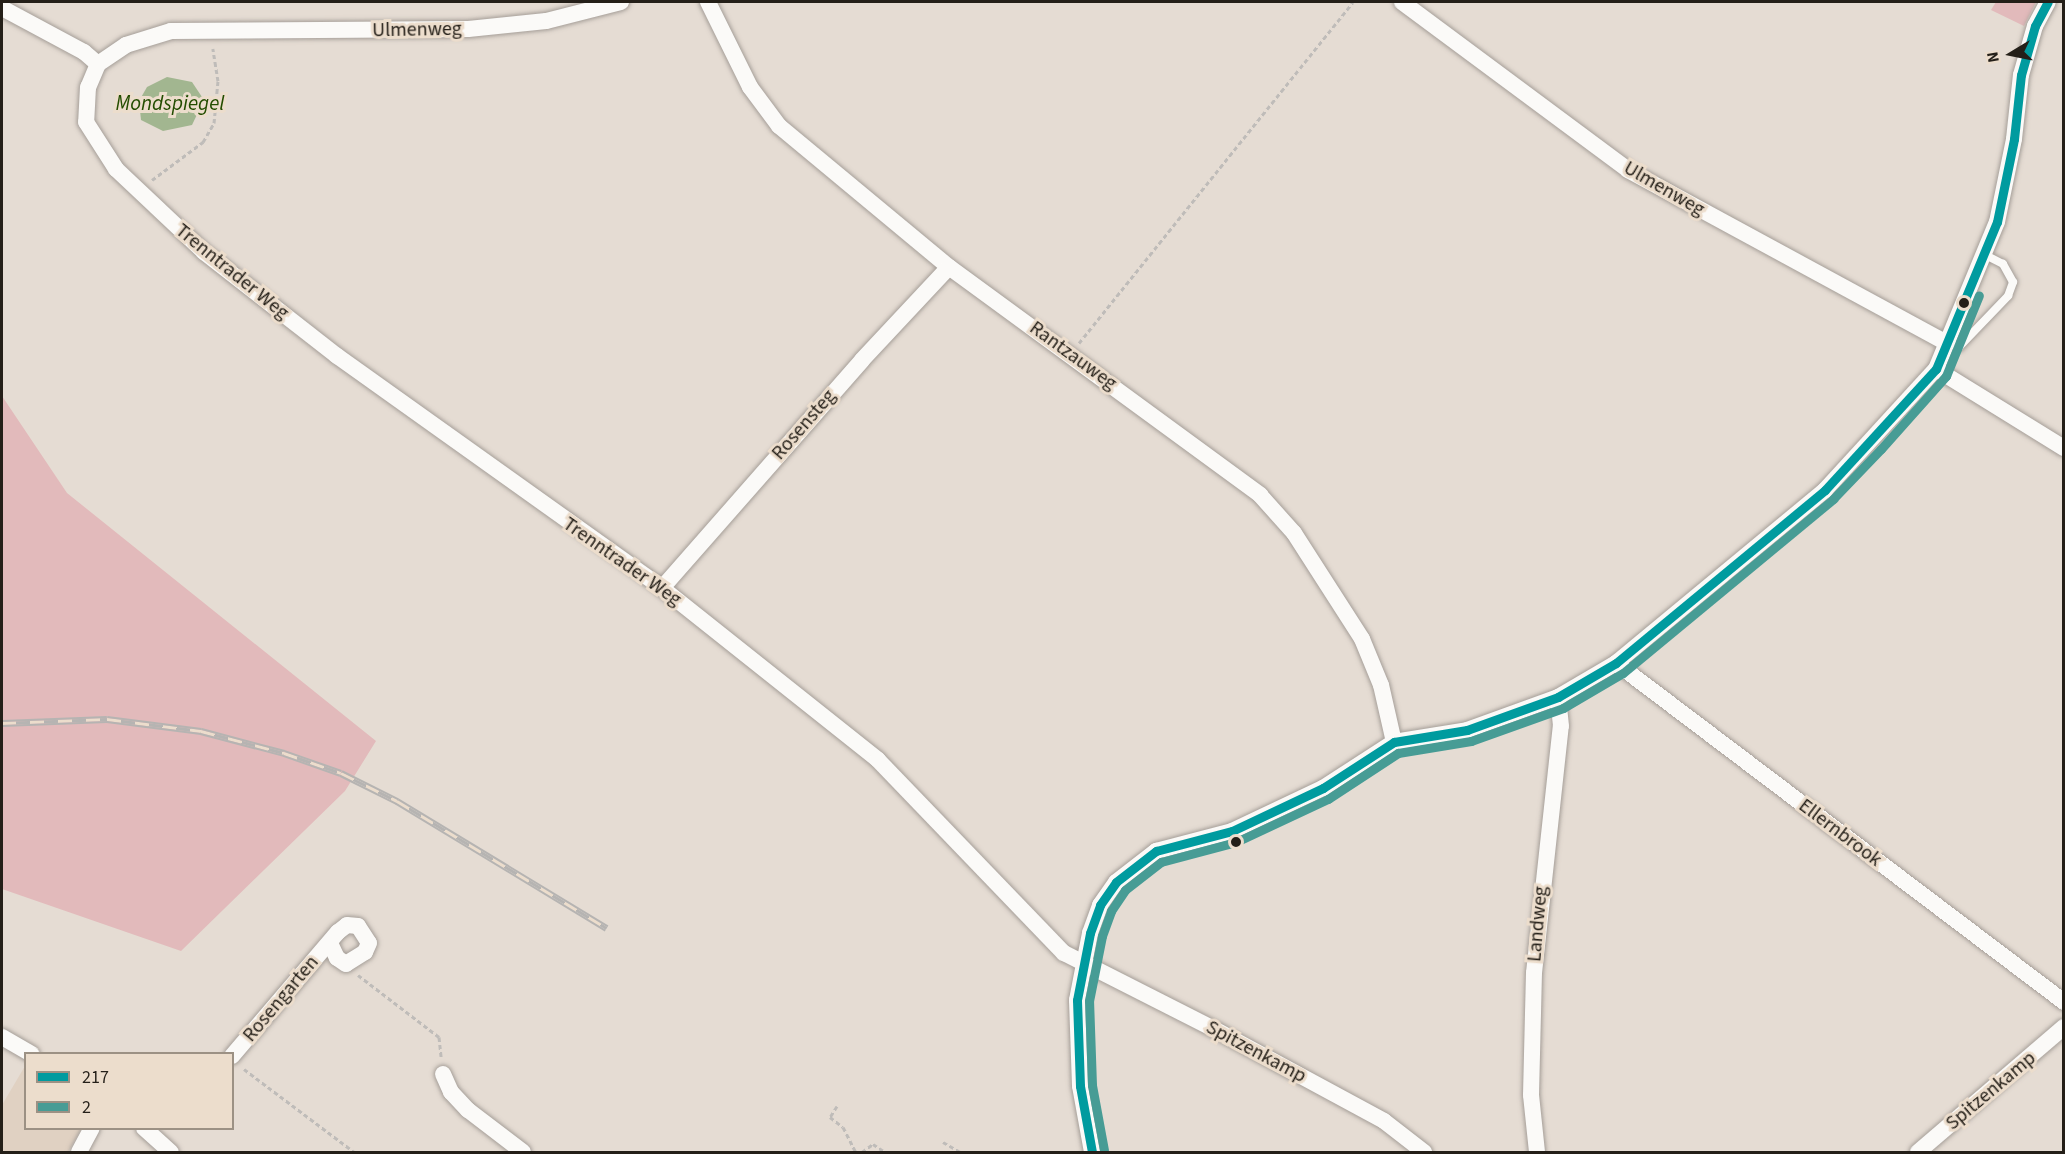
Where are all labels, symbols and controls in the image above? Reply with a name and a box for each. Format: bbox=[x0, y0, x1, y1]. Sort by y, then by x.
street label: Ulmenweg bbox=[372, 17, 462, 43]
north arrow bbox=[1981, 24, 2041, 84]
text: N bbox=[1982, 50, 2005, 64]
water label: Mondspiegel bbox=[115, 90, 225, 116]
street label: Ulmenweg bbox=[1619, 156, 1709, 222]
street label: Trenntrader Weg bbox=[170, 219, 294, 325]
unlabelled marker bbox=[1958, 297, 1970, 309]
street label: Rantzauweg bbox=[1025, 316, 1121, 396]
street label: Rosensteg bbox=[767, 385, 841, 465]
street label: Trenntrader Weg bbox=[558, 512, 686, 612]
street label: Ellernbrook bbox=[1794, 794, 1886, 872]
unlabelled marker bbox=[1230, 836, 1242, 848]
street label: Landweg bbox=[1523, 885, 1553, 963]
street label: Rosengarten bbox=[238, 951, 324, 1047]
street label: Spitzenkamp bbox=[1202, 1016, 1310, 1088]
street label: Spitzenkamp bbox=[1941, 1046, 2041, 1136]
legend bbox=[24, 1052, 234, 1130]
text: 217 bbox=[82, 1065, 109, 1090]
text: 2 bbox=[82, 1095, 91, 1120]

